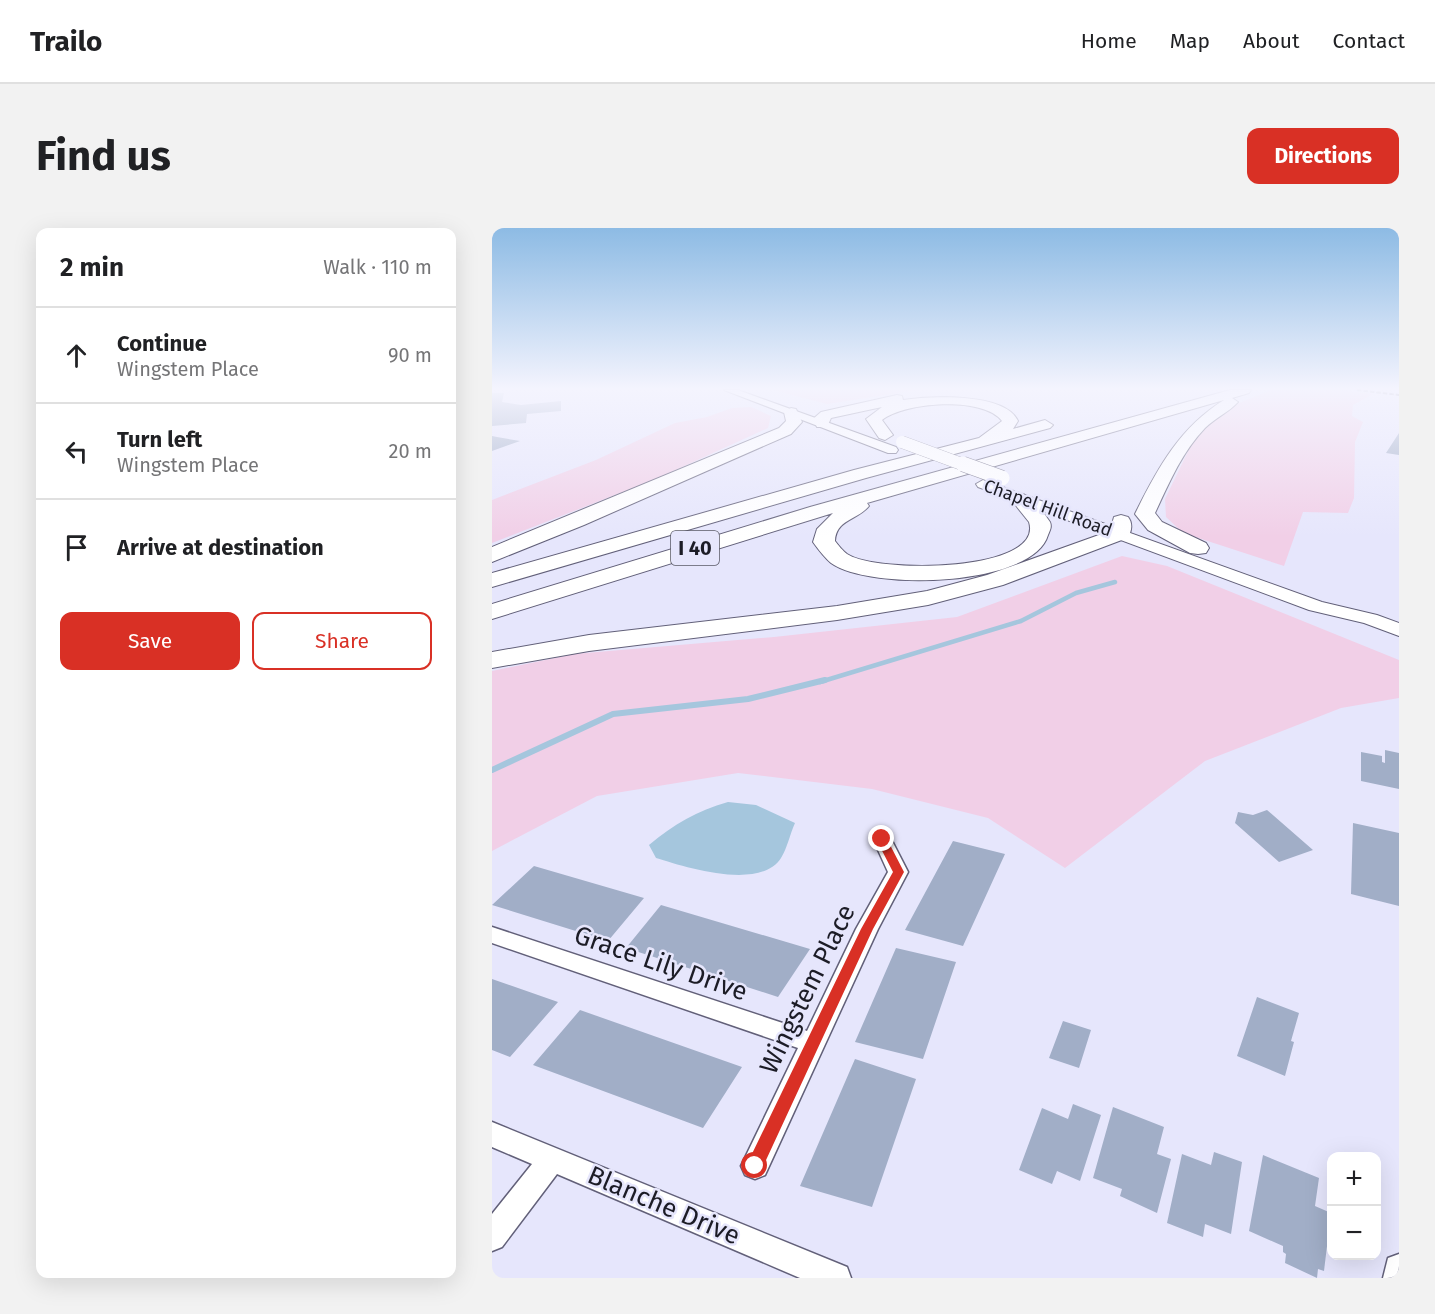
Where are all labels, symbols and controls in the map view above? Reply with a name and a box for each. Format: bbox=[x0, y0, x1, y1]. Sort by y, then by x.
text: Trailo bbox=[30, 25, 102, 58]
text: Home bbox=[1081, 28, 1137, 54]
text: Map bbox=[1170, 28, 1210, 54]
text: About bbox=[1243, 28, 1300, 54]
text: Contact bbox=[1333, 28, 1405, 54]
button: Directions bbox=[1247, 128, 1399, 184]
text: Find us bbox=[36, 131, 171, 181]
text: 2 min bbox=[60, 252, 124, 283]
text: Walk · 110 m bbox=[323, 255, 432, 279]
text: Continue bbox=[117, 330, 207, 357]
icon: ahead bbox=[60, 339, 93, 372]
text: 90 m bbox=[388, 343, 432, 367]
text: Wingstem Place bbox=[117, 357, 259, 381]
text: Turn left bbox=[117, 426, 202, 453]
icon: left bbox=[60, 435, 93, 468]
text: 20 m bbox=[389, 439, 432, 463]
text: Wingstem Place bbox=[117, 453, 259, 477]
street label: Chapel Hill Road bbox=[981, 475, 1115, 541]
icon: arrive bbox=[60, 531, 93, 564]
road number: I 40 bbox=[671, 531, 719, 565]
text: Arrive at destination bbox=[117, 534, 324, 561]
button: Save bbox=[60, 612, 240, 670]
button: Share bbox=[252, 612, 432, 670]
route end bbox=[868, 825, 894, 851]
street label: Wingstem Place bbox=[753, 900, 862, 1079]
street label: Grace Lily Drive bbox=[570, 919, 751, 1008]
route start bbox=[741, 1152, 767, 1178]
map controls bbox=[1327, 1152, 1381, 1260]
button: + bbox=[1327, 1152, 1381, 1206]
street label: Blanche Drive bbox=[583, 1159, 745, 1251]
button: − bbox=[1327, 1206, 1381, 1260]

